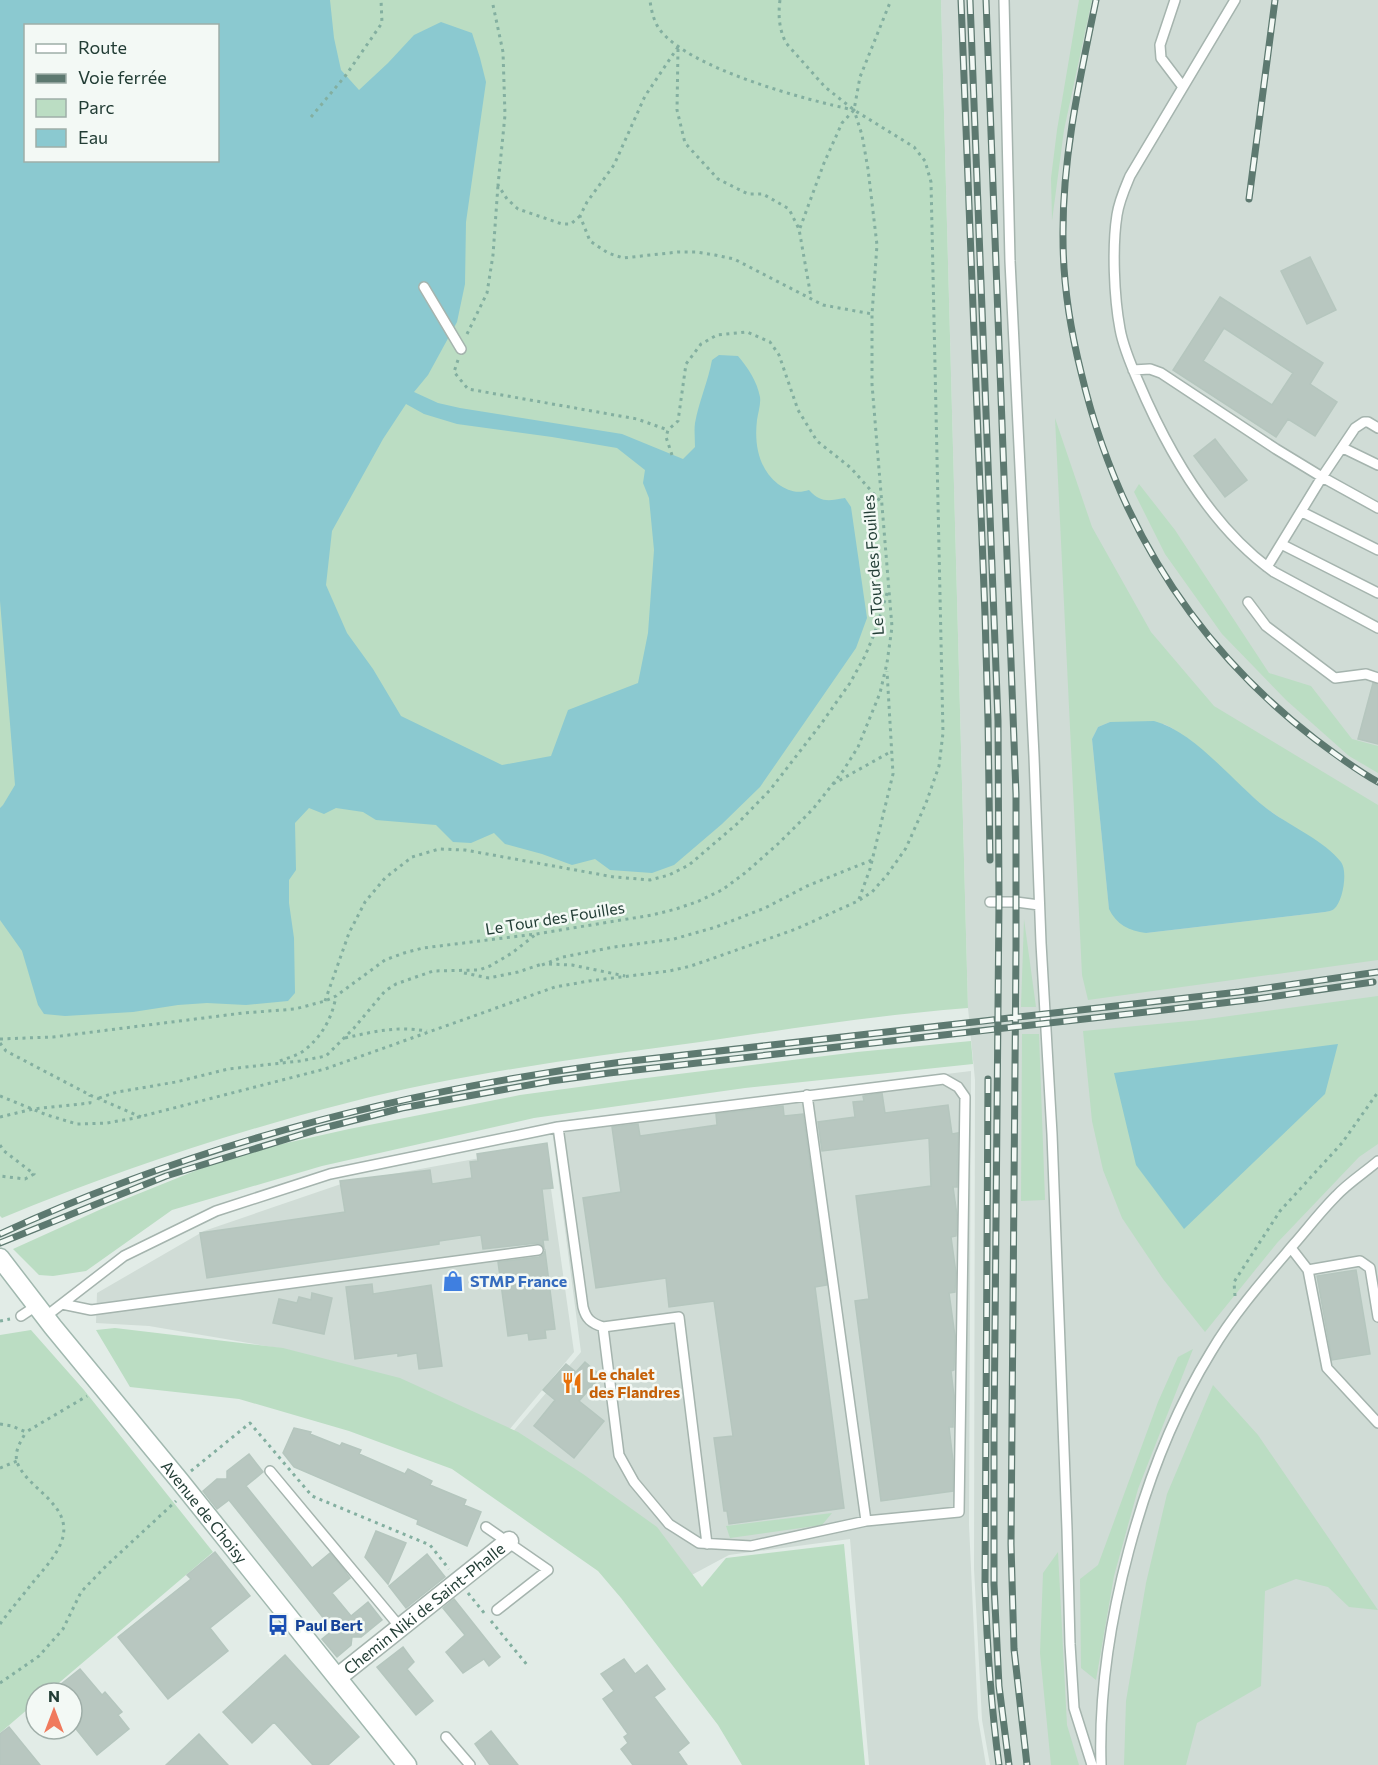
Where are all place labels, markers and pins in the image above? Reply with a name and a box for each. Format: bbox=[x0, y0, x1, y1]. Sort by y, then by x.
shop icon: STMP France bbox=[441, 1269, 465, 1293]
place label: STMP France bbox=[470, 1271, 567, 1290]
place label: Le chalet des Flandres bbox=[589, 1364, 680, 1401]
restaurant icon: Le chalet des Flandres bbox=[560, 1371, 584, 1395]
bus stop icon: Paul Bert bbox=[266, 1613, 290, 1637]
place label: Paul Bert bbox=[295, 1615, 363, 1634]

